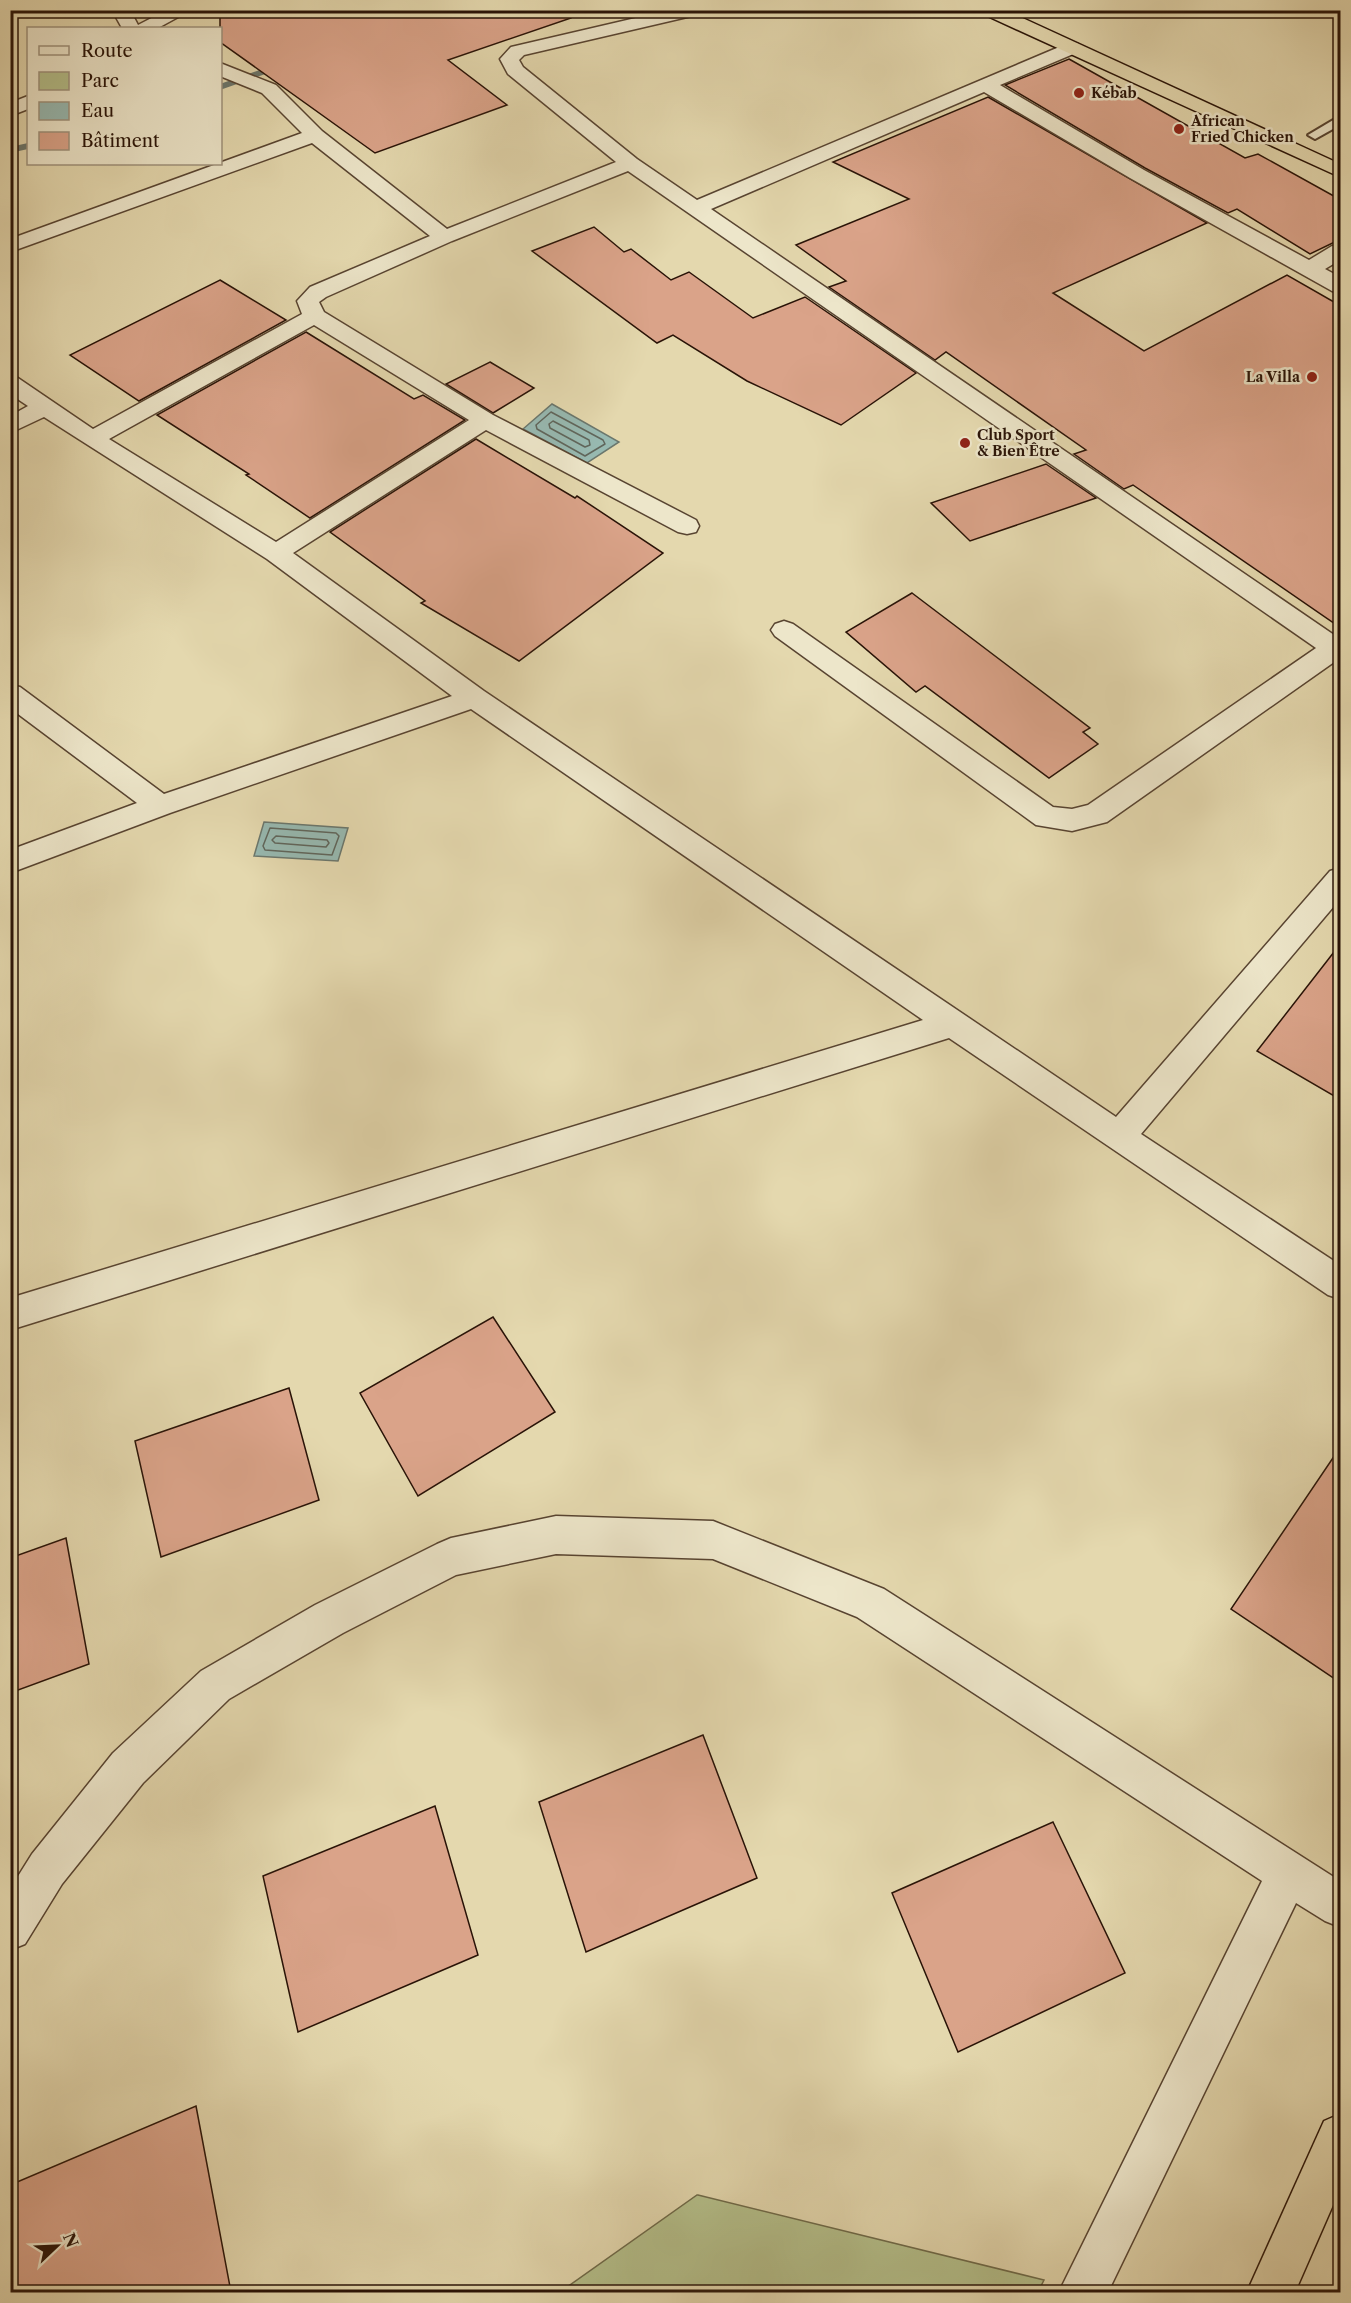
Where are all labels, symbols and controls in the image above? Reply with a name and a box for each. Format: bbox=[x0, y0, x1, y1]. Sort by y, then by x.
legend bbox=[27, 27, 222, 165]
text: Route bbox=[81, 40, 133, 62]
text: Parc bbox=[81, 70, 119, 92]
place label: Kébab bbox=[1091, 84, 1137, 102]
marker: Kébab bbox=[1072, 86, 1086, 100]
text: Eau bbox=[81, 100, 114, 122]
place label: African Fried Chicken bbox=[1190, 112, 1294, 146]
marker: African Fried Chicken bbox=[1172, 122, 1186, 136]
text: Bâtiment bbox=[81, 130, 160, 152]
place label: La Villa bbox=[1246, 368, 1301, 386]
marker: La Villa bbox=[1305, 370, 1319, 384]
place label: Club Sport & Bien Être bbox=[977, 426, 1060, 460]
marker: Club Sport & Bien Être bbox=[958, 436, 972, 450]
north arrow bbox=[27, 2216, 87, 2276]
text: N bbox=[59, 2230, 83, 2251]

